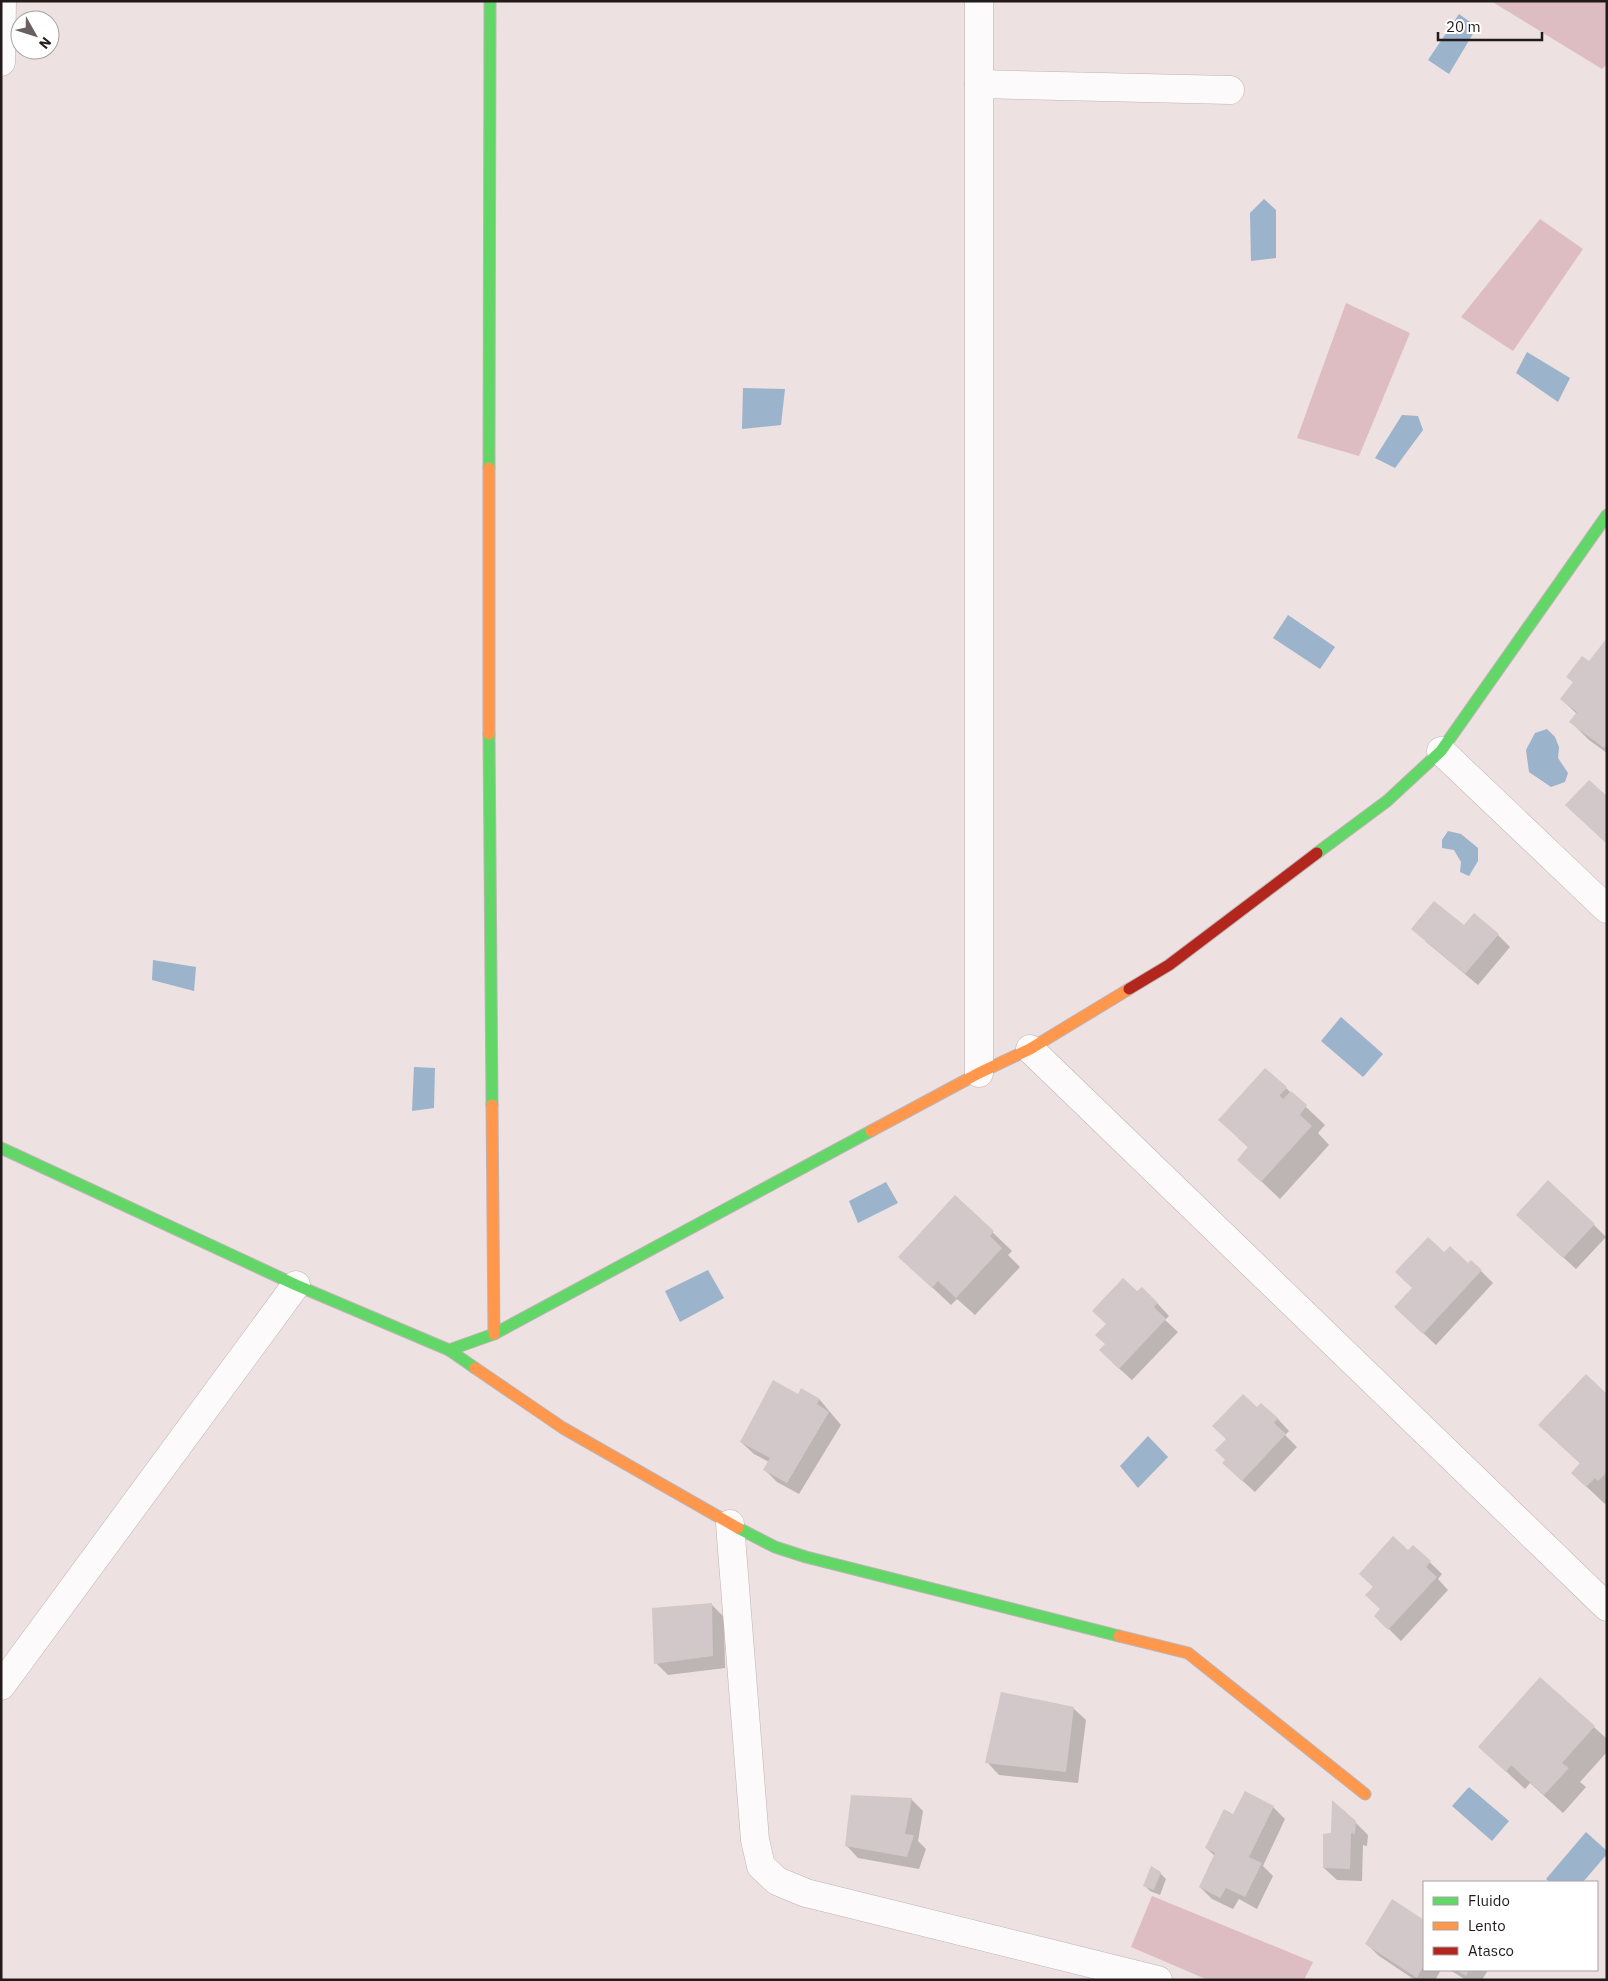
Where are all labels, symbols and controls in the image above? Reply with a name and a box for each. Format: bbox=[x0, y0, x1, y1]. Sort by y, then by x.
north arrow bbox=[10, 10, 60, 60]
scale bar bbox=[1438, 10, 1542, 42]
text: 20 m bbox=[1446, 17, 1481, 36]
text: N bbox=[35, 34, 55, 53]
legend bbox=[1423, 1881, 1598, 1971]
text: Fluido bbox=[1468, 1891, 1510, 1910]
text: Lento bbox=[1468, 1916, 1506, 1935]
text: Atasco bbox=[1468, 1941, 1514, 1960]

